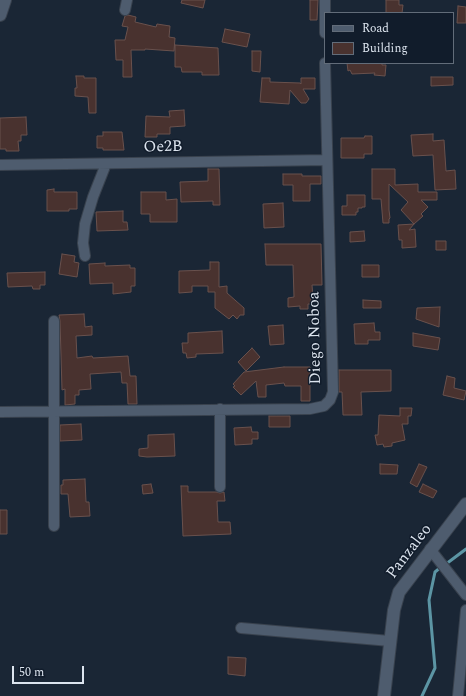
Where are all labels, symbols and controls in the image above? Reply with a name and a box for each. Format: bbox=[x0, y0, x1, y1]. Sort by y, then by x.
legend bbox=[324, 12, 454, 64]
text: Road bbox=[362, 19, 389, 38]
text: Building bbox=[362, 39, 408, 58]
street label: Oe2B bbox=[143, 138, 183, 158]
street label: Diego Noboa bbox=[306, 291, 326, 385]
street label: Panzaleo bbox=[383, 521, 437, 583]
scale bar bbox=[14, 658, 86, 684]
text: 50 m bbox=[19, 663, 44, 682]

